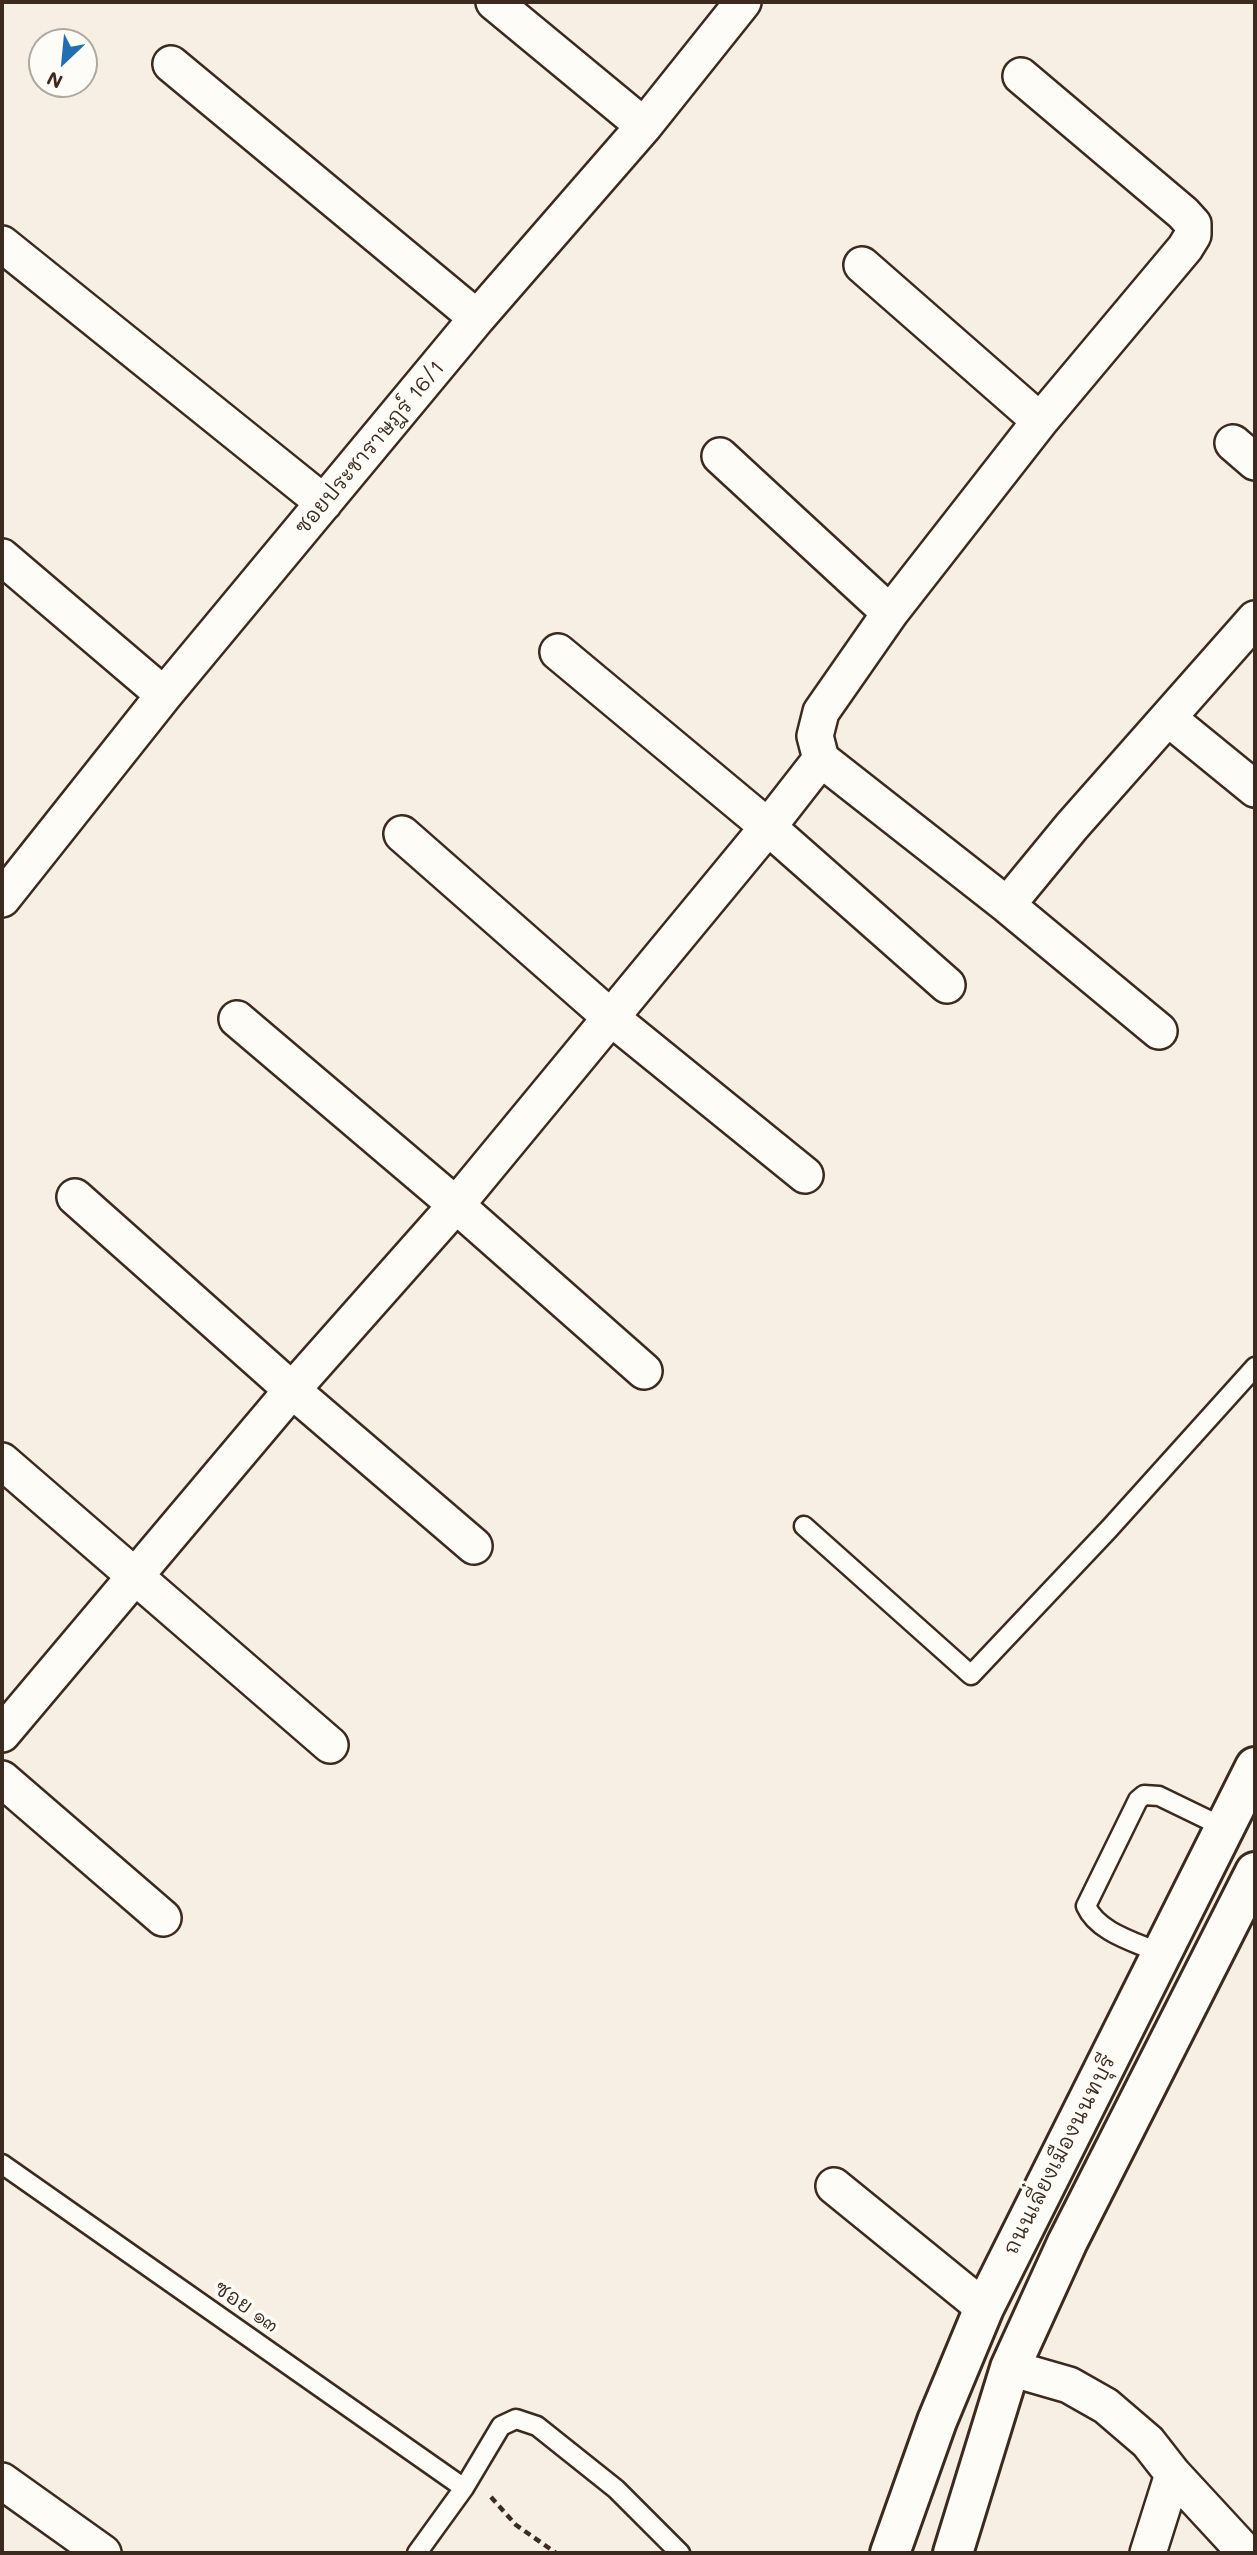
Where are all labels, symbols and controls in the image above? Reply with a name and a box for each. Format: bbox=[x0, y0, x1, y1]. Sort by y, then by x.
north arrow bbox=[28, 28, 98, 98]
text: N bbox=[42, 66, 66, 95]
street label: ซอยประชาราษฎร์ 16/1 bbox=[290, 356, 450, 540]
street label: ถนนเลี่ยงเมืองนนทบุรี bbox=[999, 2051, 1121, 2259]
street label: ซอย ๑๓ bbox=[209, 2276, 283, 2338]

